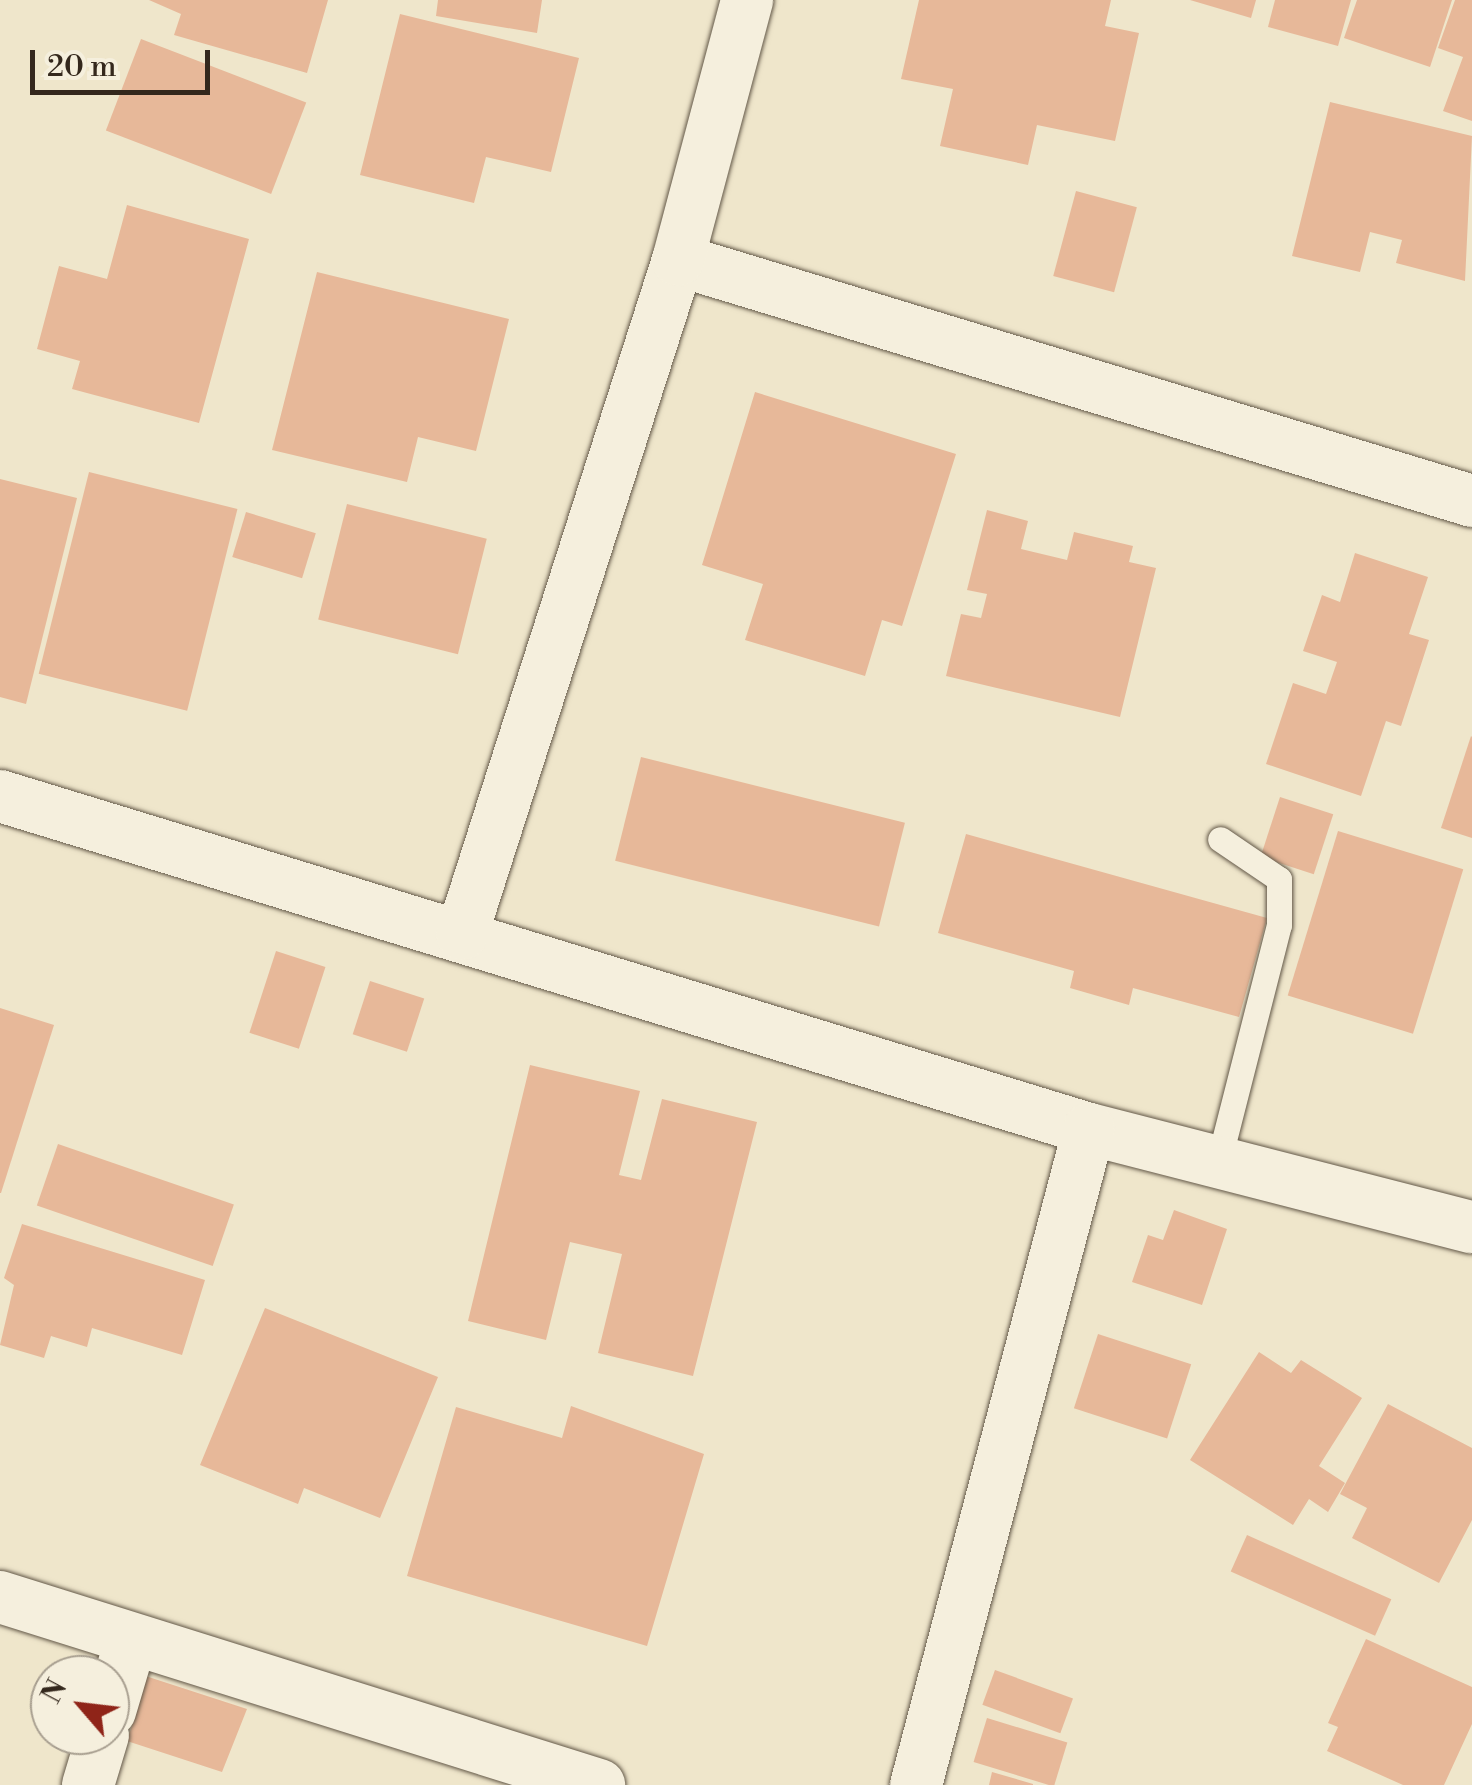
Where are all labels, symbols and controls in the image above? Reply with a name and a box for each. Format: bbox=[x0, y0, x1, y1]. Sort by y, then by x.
scale bar bbox=[35, 30, 215, 92]
text: 20 m bbox=[47, 48, 116, 86]
north arrow bbox=[30, 1655, 130, 1755]
text: N bbox=[34, 1674, 75, 1710]

